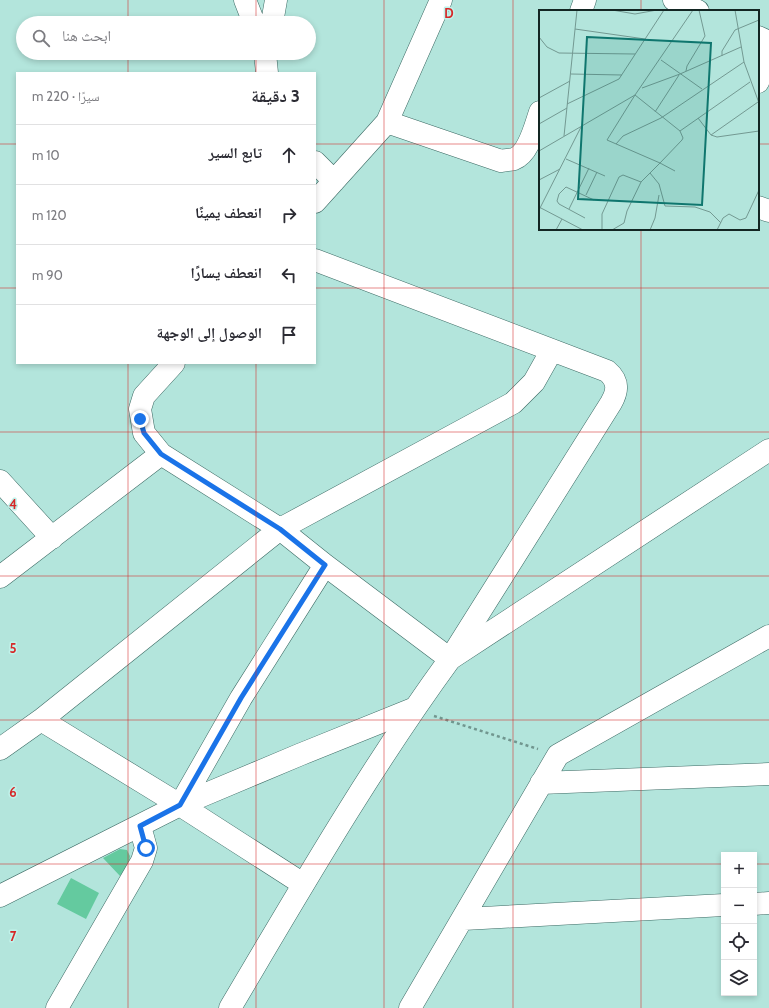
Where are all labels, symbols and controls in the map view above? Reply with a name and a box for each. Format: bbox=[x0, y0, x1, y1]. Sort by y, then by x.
text: D bbox=[444, 5, 454, 21]
inset map bbox=[539, 10, 759, 230]
search box bbox=[16, 16, 316, 60]
icon: search bbox=[30, 27, 52, 49]
text: ابحث هنا bbox=[62, 27, 111, 45]
text: 3 دقيقة bbox=[251, 86, 300, 106]
text: سيرًا · 220 m bbox=[32, 88, 100, 104]
text: تابع السير bbox=[209, 144, 262, 162]
icon: ahead bbox=[278, 144, 300, 166]
text: 10 m bbox=[32, 147, 60, 163]
text: انعطف يمينًا bbox=[195, 204, 262, 222]
icon: right bbox=[278, 204, 300, 226]
text: 120 m bbox=[32, 207, 66, 223]
text: انعطف يسارًا bbox=[191, 264, 262, 282]
icon: left bbox=[278, 264, 300, 286]
text: 90 m bbox=[32, 267, 63, 283]
text: الوصول إلى الوجهة bbox=[157, 324, 262, 342]
icon: arrive bbox=[278, 324, 300, 346]
route end bbox=[131, 410, 149, 428]
text: 4 bbox=[9, 496, 17, 512]
text: 5 bbox=[10, 640, 17, 656]
text: 6 bbox=[9, 784, 17, 800]
route start bbox=[137, 839, 155, 857]
map controls bbox=[721, 852, 757, 996]
button: + bbox=[721, 852, 757, 888]
button: − bbox=[721, 888, 757, 924]
button: locate bbox=[721, 924, 757, 960]
text: 7 bbox=[10, 928, 17, 944]
button: layers bbox=[721, 960, 757, 996]

